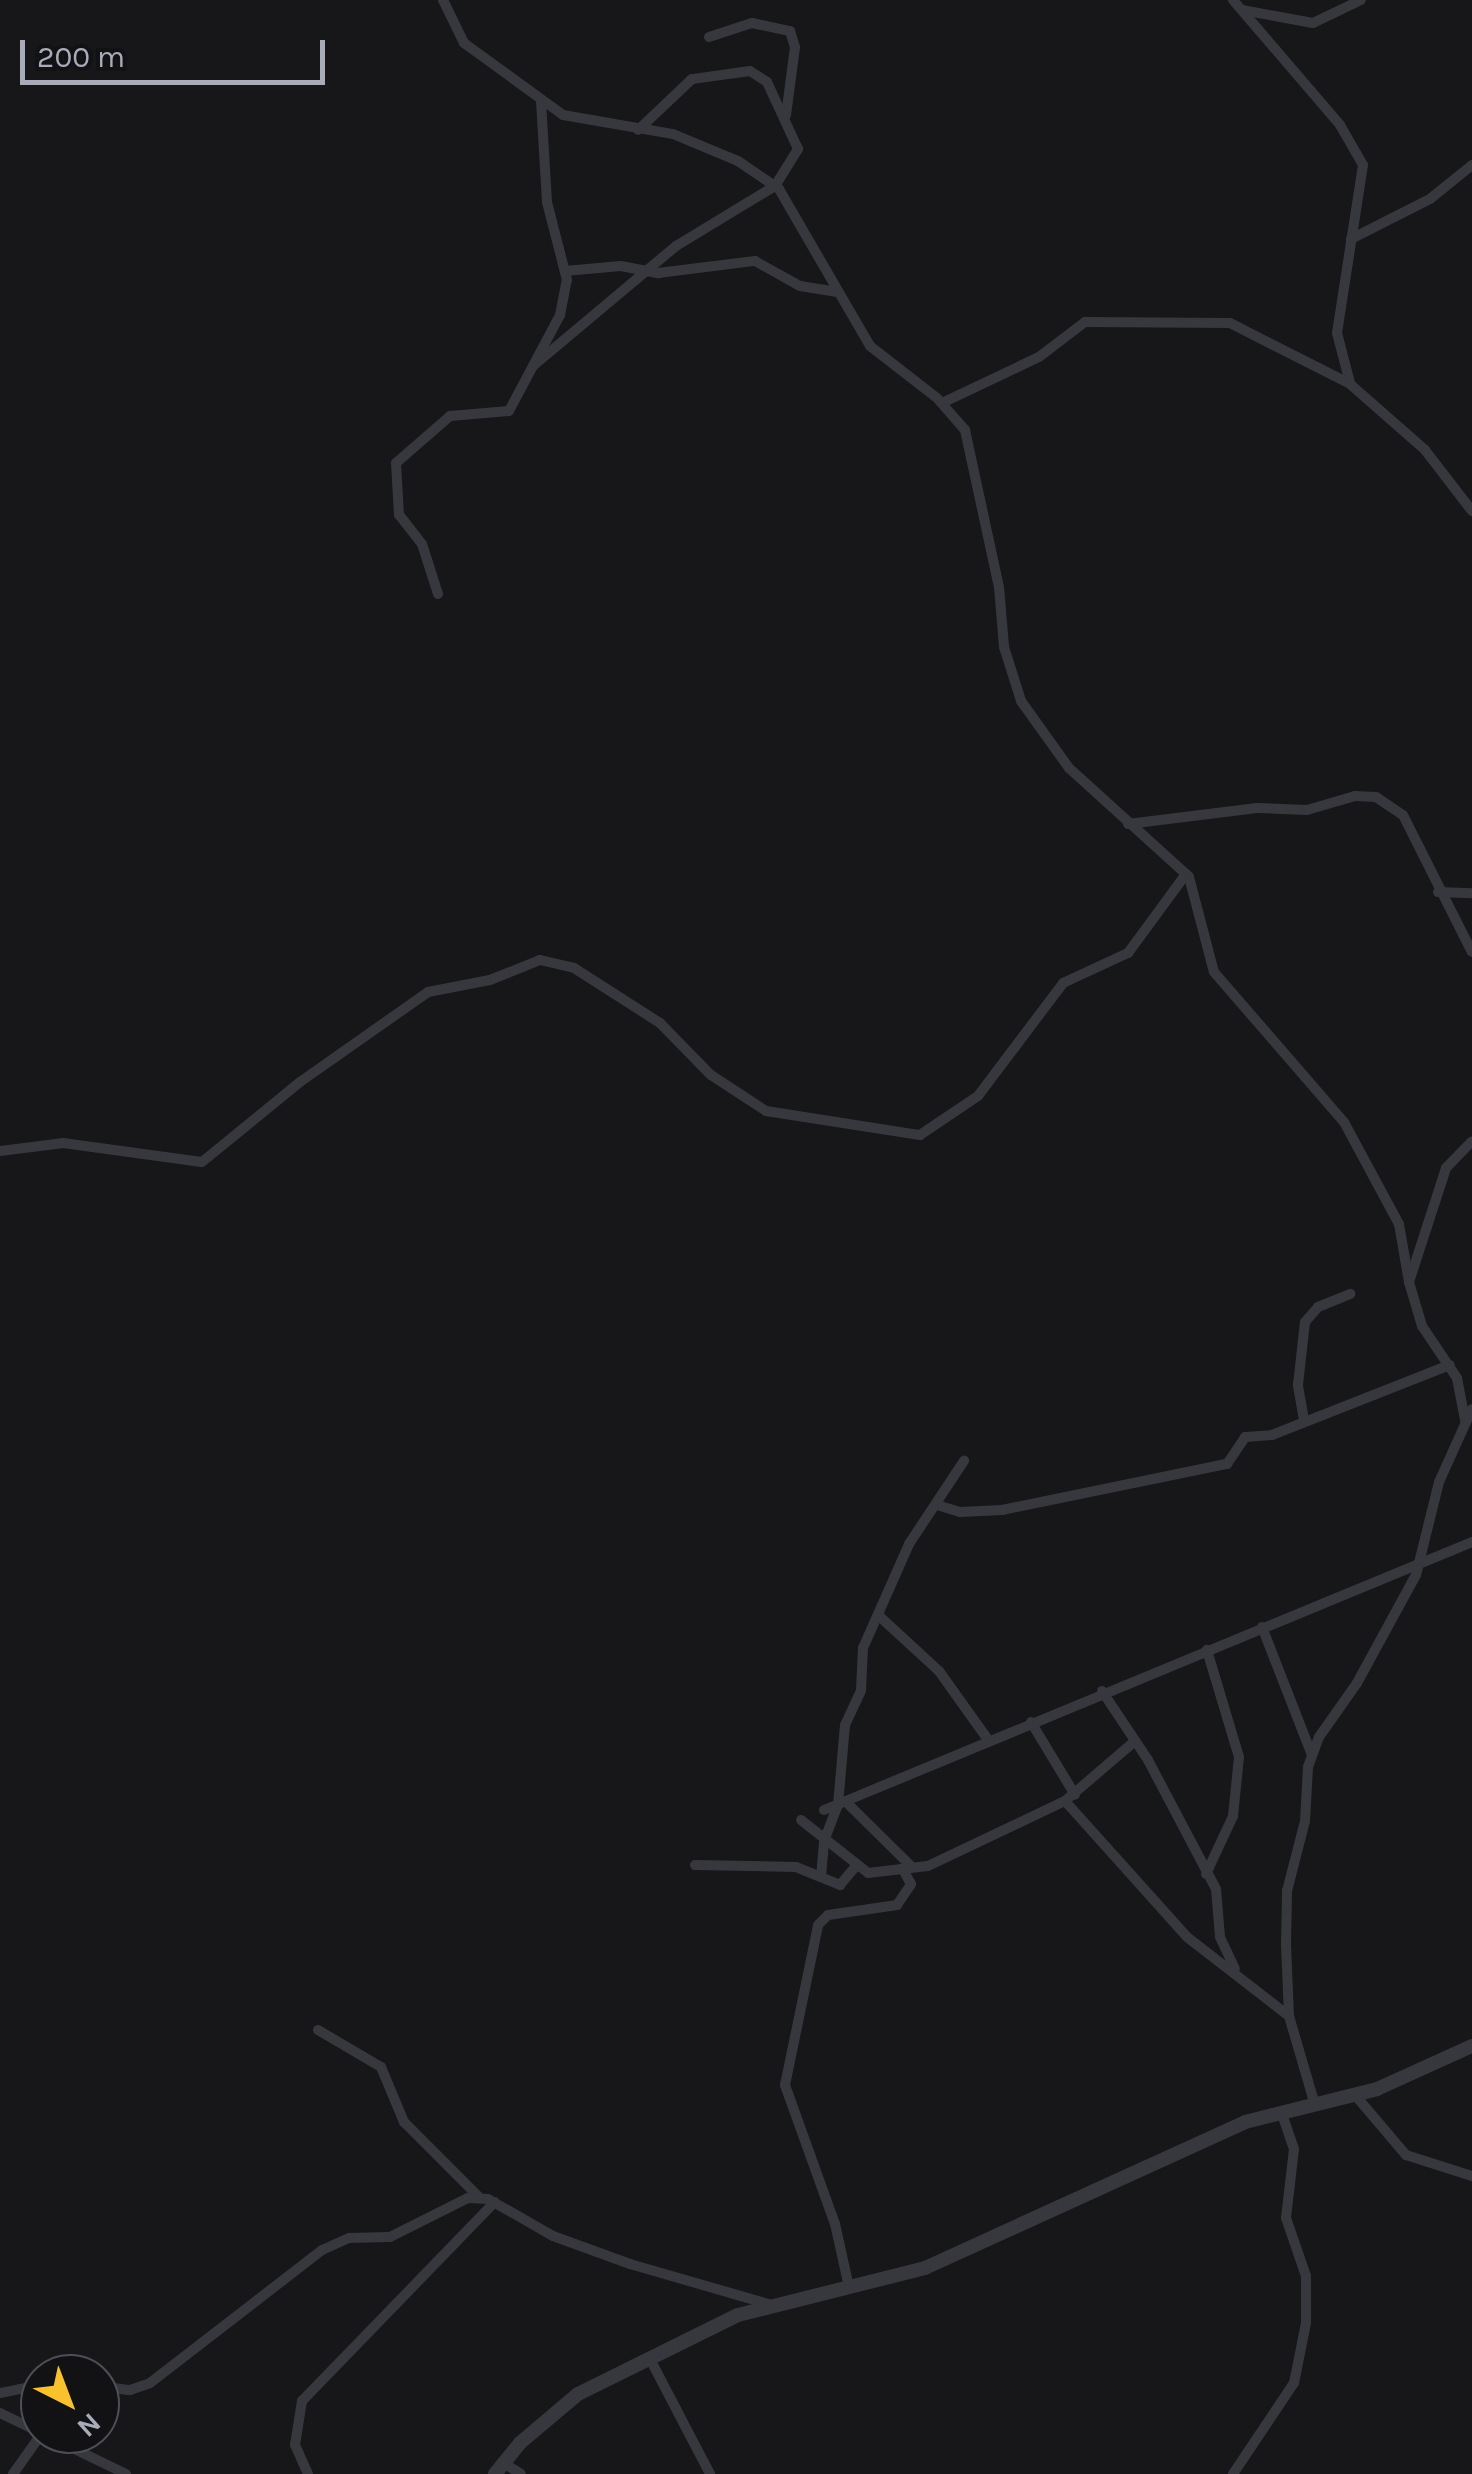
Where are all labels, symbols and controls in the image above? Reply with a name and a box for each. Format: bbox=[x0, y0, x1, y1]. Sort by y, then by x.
scale bar bbox=[25, 20, 330, 82]
text: 200 m bbox=[37, 39, 125, 75]
north arrow bbox=[20, 2354, 120, 2454]
text: N bbox=[71, 2406, 108, 2444]

